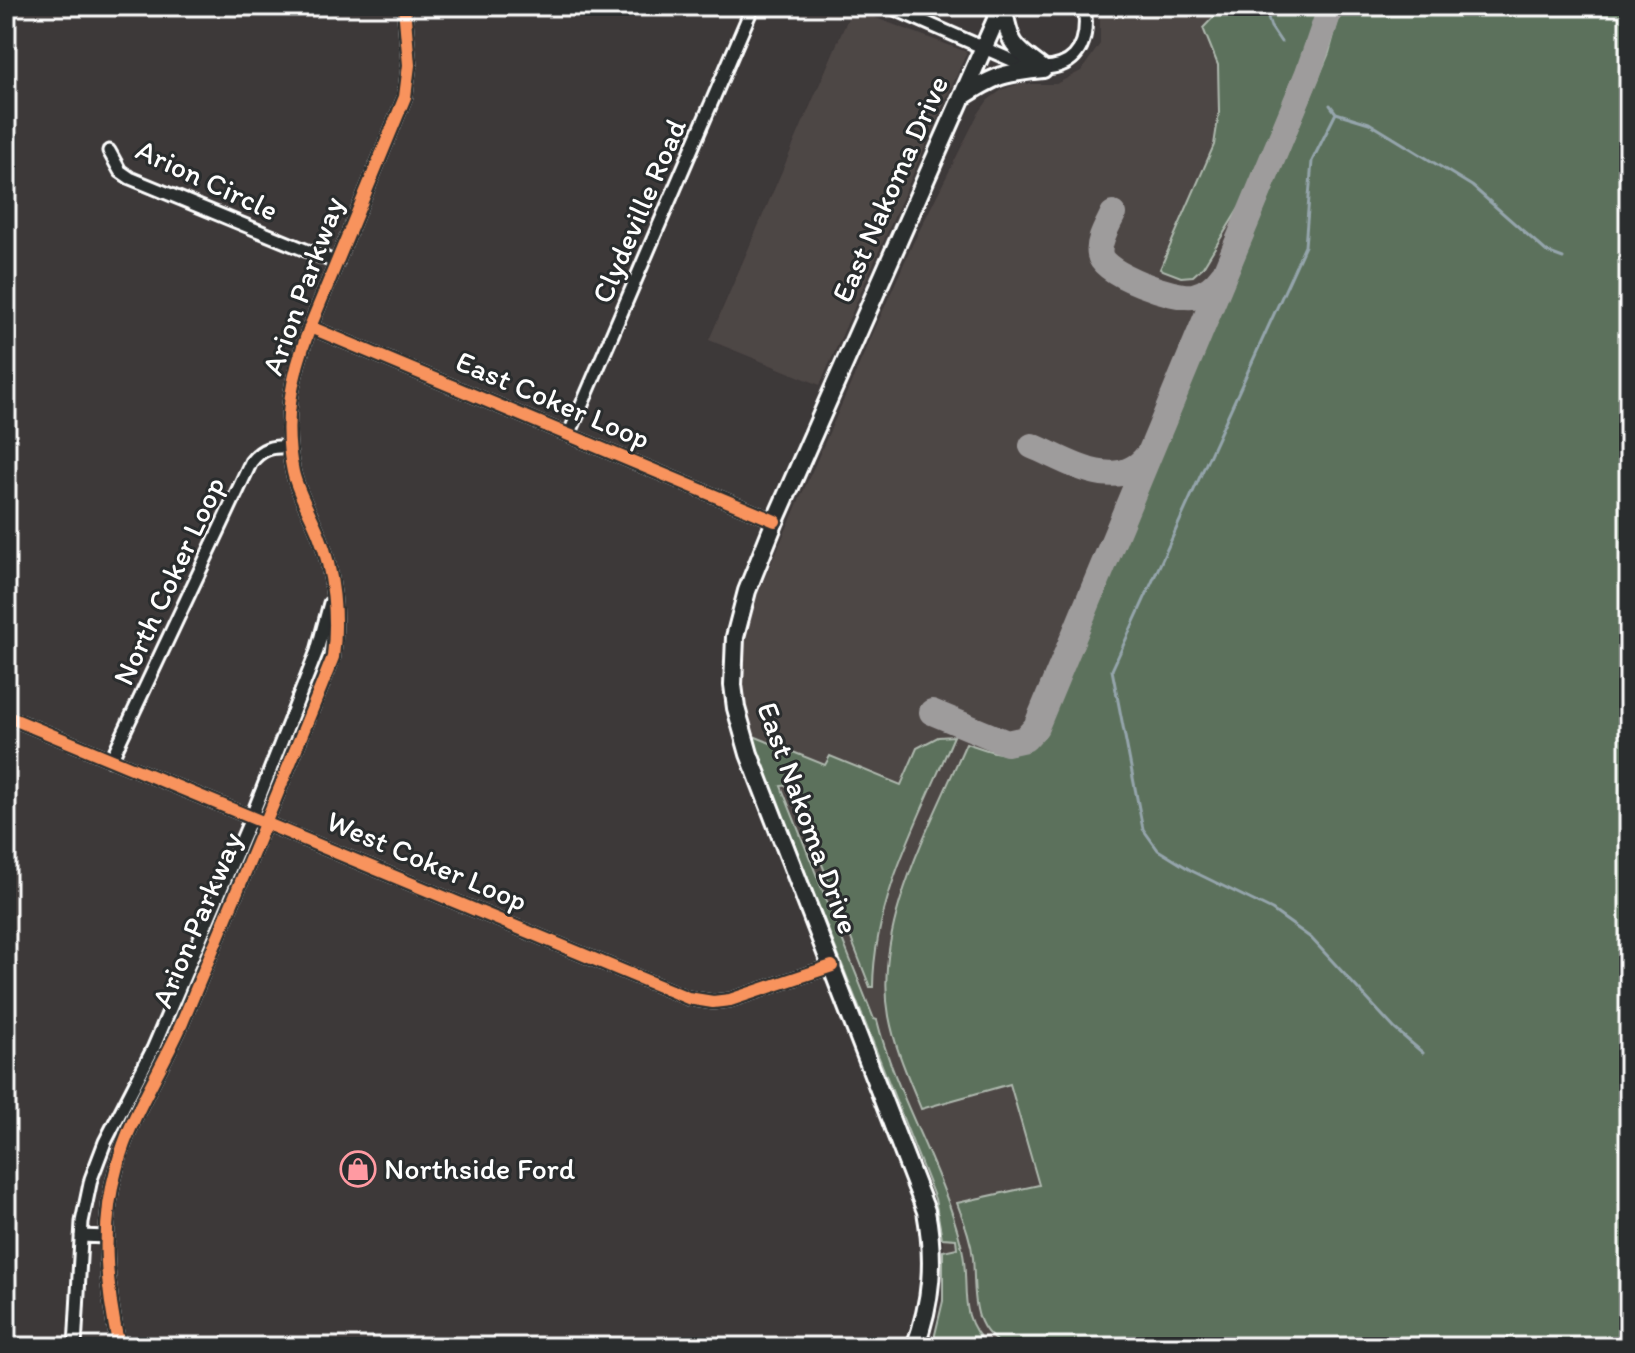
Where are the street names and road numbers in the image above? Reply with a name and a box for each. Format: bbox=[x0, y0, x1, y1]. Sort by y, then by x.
street label: East Nakoma Drive bbox=[823, 70, 956, 308]
street label: Clydeville Road bbox=[583, 113, 694, 309]
street label: Arion Circle bbox=[130, 131, 284, 229]
street label: Arion Parkway bbox=[253, 192, 352, 380]
street label: East Coker Loop bbox=[451, 342, 656, 457]
street label: North Coker Loop bbox=[104, 471, 233, 691]
street label: East Nakoma Drive bbox=[749, 697, 868, 939]
street label: West Coker Loop bbox=[321, 802, 533, 919]
street label: Arion Parkway bbox=[143, 826, 250, 1013]

